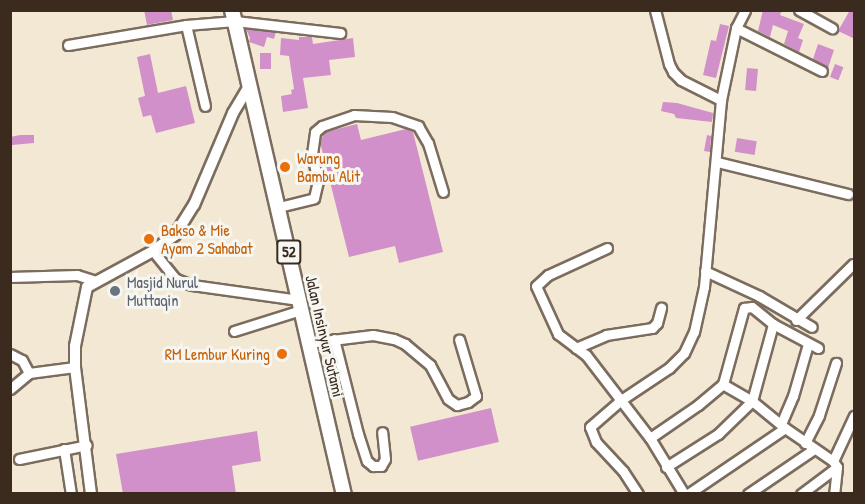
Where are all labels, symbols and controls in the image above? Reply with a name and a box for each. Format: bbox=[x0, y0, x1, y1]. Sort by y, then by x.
place label: Warung Bambu Alit bbox=[297, 148, 360, 186]
marker: Warung Bambu Alit bbox=[278, 160, 292, 174]
place label: Bakso & Mie Ayam 2 Sahabat bbox=[161, 220, 253, 258]
marker: Bakso & Mie Ayam 2 Sahabat bbox=[142, 232, 156, 246]
road number: 52 bbox=[276, 240, 302, 264]
place label: Masjid Nurul Muttaqin bbox=[127, 272, 198, 310]
street label: Jalan Insinyur Sutami bbox=[302, 273, 348, 399]
marker: Masjid Nurul Muttaqin bbox=[108, 284, 122, 298]
place label: RM Lembur Kuring bbox=[165, 344, 270, 364]
marker: RM Lembur Kuring bbox=[275, 347, 289, 361]

